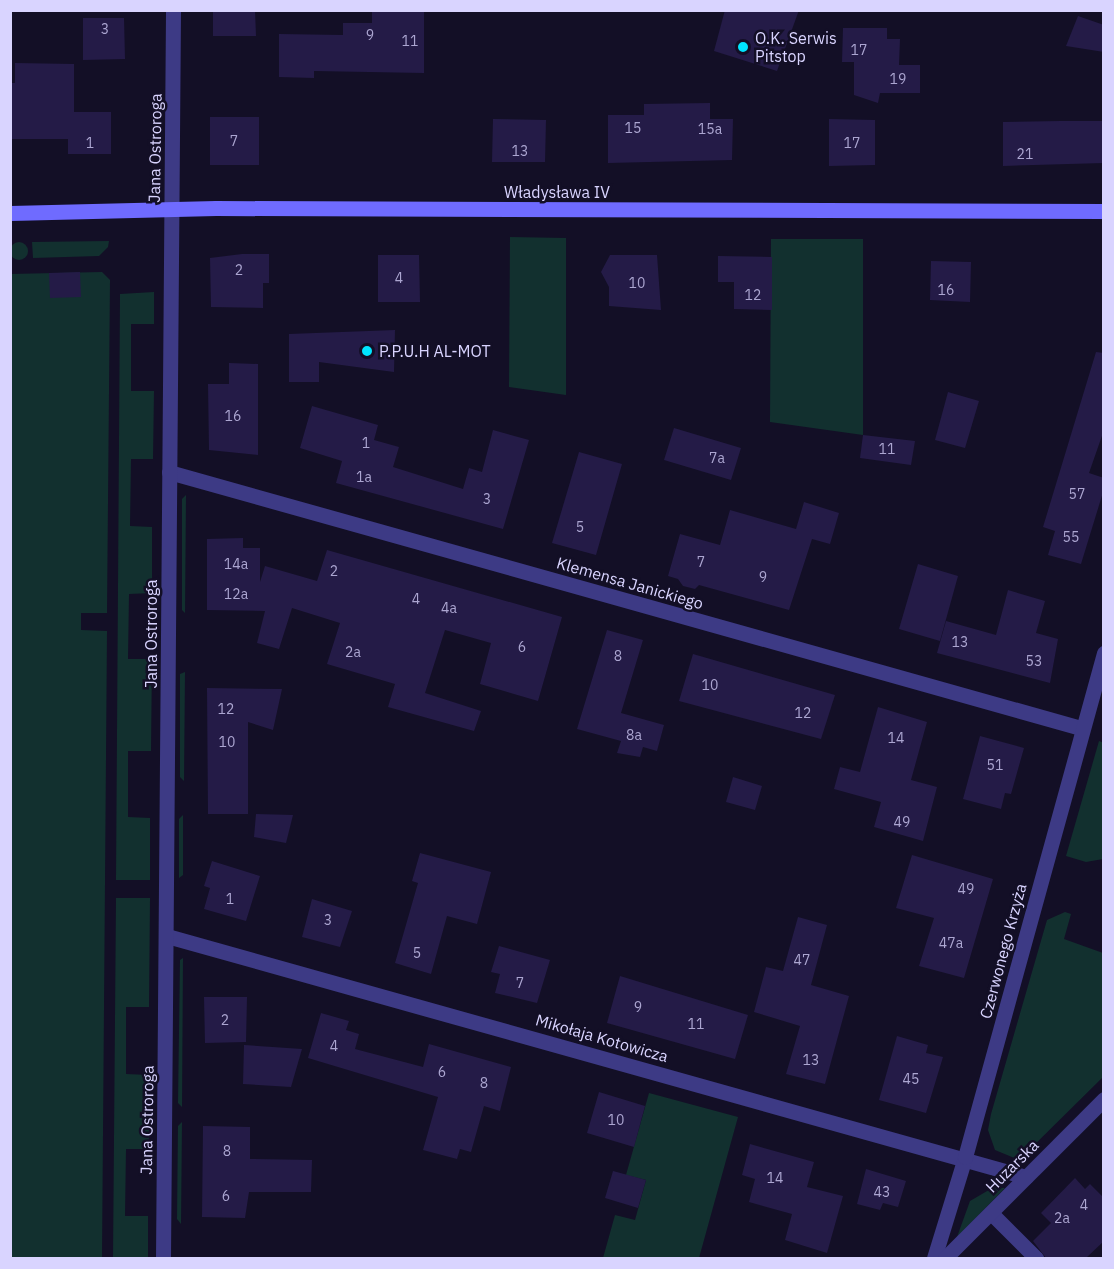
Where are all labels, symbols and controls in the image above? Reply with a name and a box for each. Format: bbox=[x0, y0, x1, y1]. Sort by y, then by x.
house number: 3 bbox=[101, 21, 109, 37]
house number: 9 bbox=[366, 27, 374, 43]
place label: O.K. Serwis Pitstop bbox=[755, 28, 837, 66]
house number: 11 bbox=[402, 33, 418, 49]
marker: O.K. Serwis Pitstop bbox=[736, 40, 750, 54]
house number: 17 bbox=[851, 42, 867, 58]
house number: 19 bbox=[890, 71, 906, 87]
street label: Jana Ostroroga bbox=[144, 93, 166, 203]
house number: 15 bbox=[625, 120, 641, 136]
house number: 15a bbox=[698, 121, 722, 137]
house number: 7 bbox=[230, 133, 238, 149]
house number: 1 bbox=[86, 135, 94, 151]
house number: 17 bbox=[844, 135, 860, 151]
house number: 13 bbox=[512, 143, 528, 159]
house number: 21 bbox=[1017, 146, 1033, 162]
street label: Władysława IV bbox=[504, 182, 610, 202]
house number: 2 bbox=[235, 262, 243, 278]
house number: 4 bbox=[395, 270, 403, 286]
house number: 10 bbox=[629, 275, 645, 291]
house number: 16 bbox=[938, 282, 954, 298]
house number: 12 bbox=[745, 287, 761, 303]
place label: P.P.U.H AL-MOT bbox=[379, 341, 491, 361]
marker: P.P.U.H AL-MOT bbox=[360, 344, 374, 358]
house number: 16 bbox=[225, 408, 241, 424]
house number: 1 bbox=[362, 435, 370, 451]
house number: 11 bbox=[879, 441, 895, 457]
house number: 7a bbox=[709, 450, 725, 466]
house number: 1a bbox=[356, 469, 372, 485]
house number: 57 bbox=[1069, 486, 1085, 502]
house number: 3 bbox=[483, 491, 491, 507]
house number: 5 bbox=[576, 519, 584, 535]
house number: 55 bbox=[1063, 529, 1079, 545]
street label: Klemensa Janickiego bbox=[554, 553, 706, 613]
house number: 7 bbox=[697, 554, 705, 570]
house number: 14a bbox=[224, 556, 248, 572]
house number: 2 bbox=[330, 563, 338, 579]
house number: 9 bbox=[759, 569, 767, 585]
street label: Jana Ostroroga bbox=[141, 579, 161, 689]
house number: 12a bbox=[224, 586, 248, 602]
house number: 4 bbox=[412, 591, 420, 607]
house number: 4a bbox=[441, 600, 457, 616]
house number: 13 bbox=[952, 634, 968, 650]
house number: 6 bbox=[518, 639, 526, 655]
house number: 2a bbox=[345, 644, 361, 660]
house number: 8 bbox=[614, 648, 622, 664]
house number: 53 bbox=[1026, 653, 1042, 669]
house number: 10 bbox=[702, 677, 718, 693]
house number: 12 bbox=[218, 701, 234, 717]
house number: 12 bbox=[795, 705, 811, 721]
house number: 8a bbox=[626, 727, 642, 743]
house number: 14 bbox=[888, 730, 904, 746]
house number: 10 bbox=[219, 734, 235, 750]
house number: 51 bbox=[987, 757, 1003, 773]
house number: 49 bbox=[894, 814, 910, 830]
house number: 49 bbox=[958, 881, 974, 897]
street label: Czerwonego Krzyża bbox=[976, 881, 1030, 1021]
house number: 1 bbox=[226, 891, 234, 907]
house number: 3 bbox=[324, 912, 332, 928]
house number: 47a bbox=[939, 935, 963, 951]
house number: 5 bbox=[413, 945, 421, 961]
house number: 47 bbox=[794, 952, 810, 968]
house number: 7 bbox=[516, 975, 524, 991]
house number: 9 bbox=[634, 999, 642, 1015]
street label: Mikołaja Kotowicza bbox=[534, 1010, 670, 1066]
house number: 2 bbox=[221, 1012, 229, 1028]
house number: 11 bbox=[688, 1016, 704, 1032]
house number: 4 bbox=[330, 1038, 338, 1054]
house number: 13 bbox=[803, 1052, 819, 1068]
house number: 6 bbox=[438, 1064, 446, 1080]
street label: Jana Ostroroga bbox=[136, 1065, 158, 1175]
house number: 45 bbox=[903, 1071, 919, 1087]
house number: 8 bbox=[480, 1075, 488, 1091]
house number: 10 bbox=[608, 1112, 624, 1128]
street label: Huzarska bbox=[982, 1136, 1042, 1196]
house number: 8 bbox=[223, 1143, 231, 1159]
house number: 14 bbox=[767, 1170, 783, 1186]
house number: 43 bbox=[874, 1184, 890, 1200]
house number: 6 bbox=[222, 1188, 230, 1204]
house number: 4 bbox=[1080, 1197, 1088, 1213]
house number: 2a bbox=[1054, 1210, 1070, 1226]

